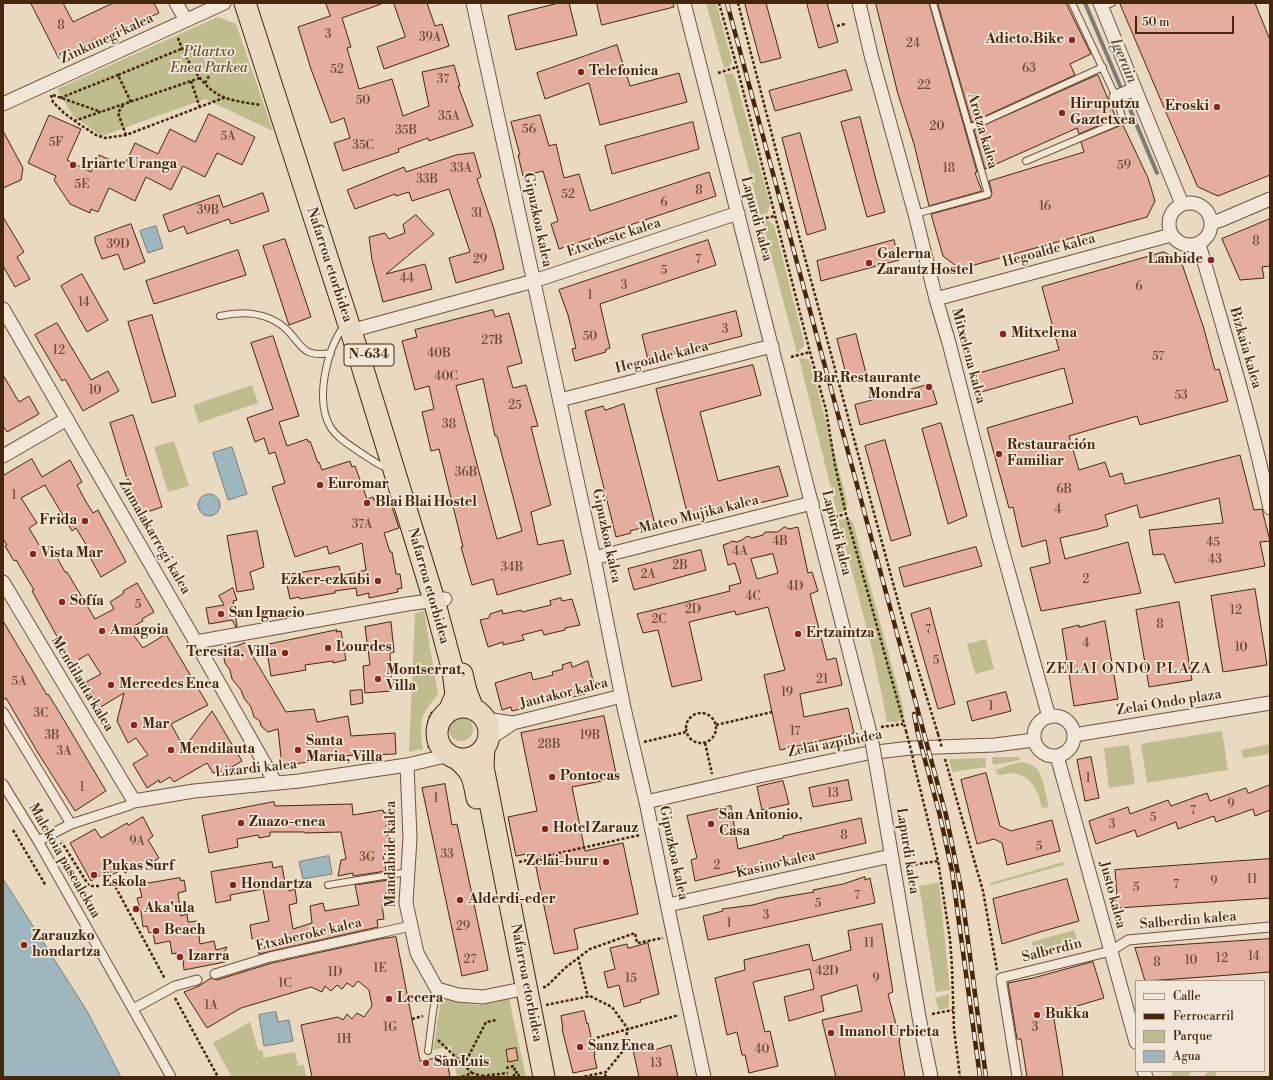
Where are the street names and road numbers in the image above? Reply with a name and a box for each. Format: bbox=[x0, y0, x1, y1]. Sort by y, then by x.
street label: Zinkunegi kalea bbox=[58, 10, 156, 68]
street label: Arotza kalea bbox=[963, 91, 1001, 171]
street label: Gipuzkoa kalea bbox=[519, 171, 555, 269]
street label: Lapurdi kalea bbox=[737, 175, 775, 263]
street label: Nafarroa etorbidea bbox=[302, 205, 356, 325]
street label: Etxebeste kalea bbox=[565, 215, 663, 261]
street label: Hegoalde kalea bbox=[1001, 231, 1097, 271]
street label: Bizkaia kalea bbox=[1225, 305, 1265, 391]
street label: Mitxelena kalea bbox=[947, 306, 989, 406]
street label: Hegoalde kalea bbox=[614, 338, 710, 378]
road number: N-634 bbox=[344, 344, 394, 366]
street label: Zumalakarregi kalea bbox=[114, 477, 194, 597]
street label: Gipuzkoa kalea bbox=[588, 487, 624, 585]
street label: Lapurdi kalea bbox=[817, 489, 855, 577]
street label: Mateo Mujika kalea bbox=[637, 492, 761, 538]
street label: Nafarroa etorbidea bbox=[403, 526, 453, 646]
street label: Mendilauta kalea bbox=[47, 633, 117, 735]
street label: Jautakor kalea bbox=[518, 675, 610, 713]
street label: Zelai Ondo plaza bbox=[1115, 686, 1223, 720]
street label: Zelai azpibidea bbox=[786, 727, 884, 761]
street label: Lizardi kalea bbox=[214, 756, 298, 782]
street label: Malekoia pasealekua bbox=[24, 801, 104, 921]
street label: Mandabide kalea bbox=[384, 801, 400, 907]
street label: Gipuzkoa kalea bbox=[655, 804, 691, 902]
street label: Lapurdi kalea bbox=[892, 807, 922, 895]
street label: Kasino kalea bbox=[735, 848, 817, 882]
street label: Justo kalea bbox=[1095, 860, 1129, 930]
street label: Salberdin kalea bbox=[1139, 908, 1237, 934]
street label: Etxaberoke kalea bbox=[254, 915, 364, 955]
street label: Nafarroa etorbidea bbox=[506, 923, 546, 1043]
street label: Salberdin bbox=[1020, 935, 1084, 967]

